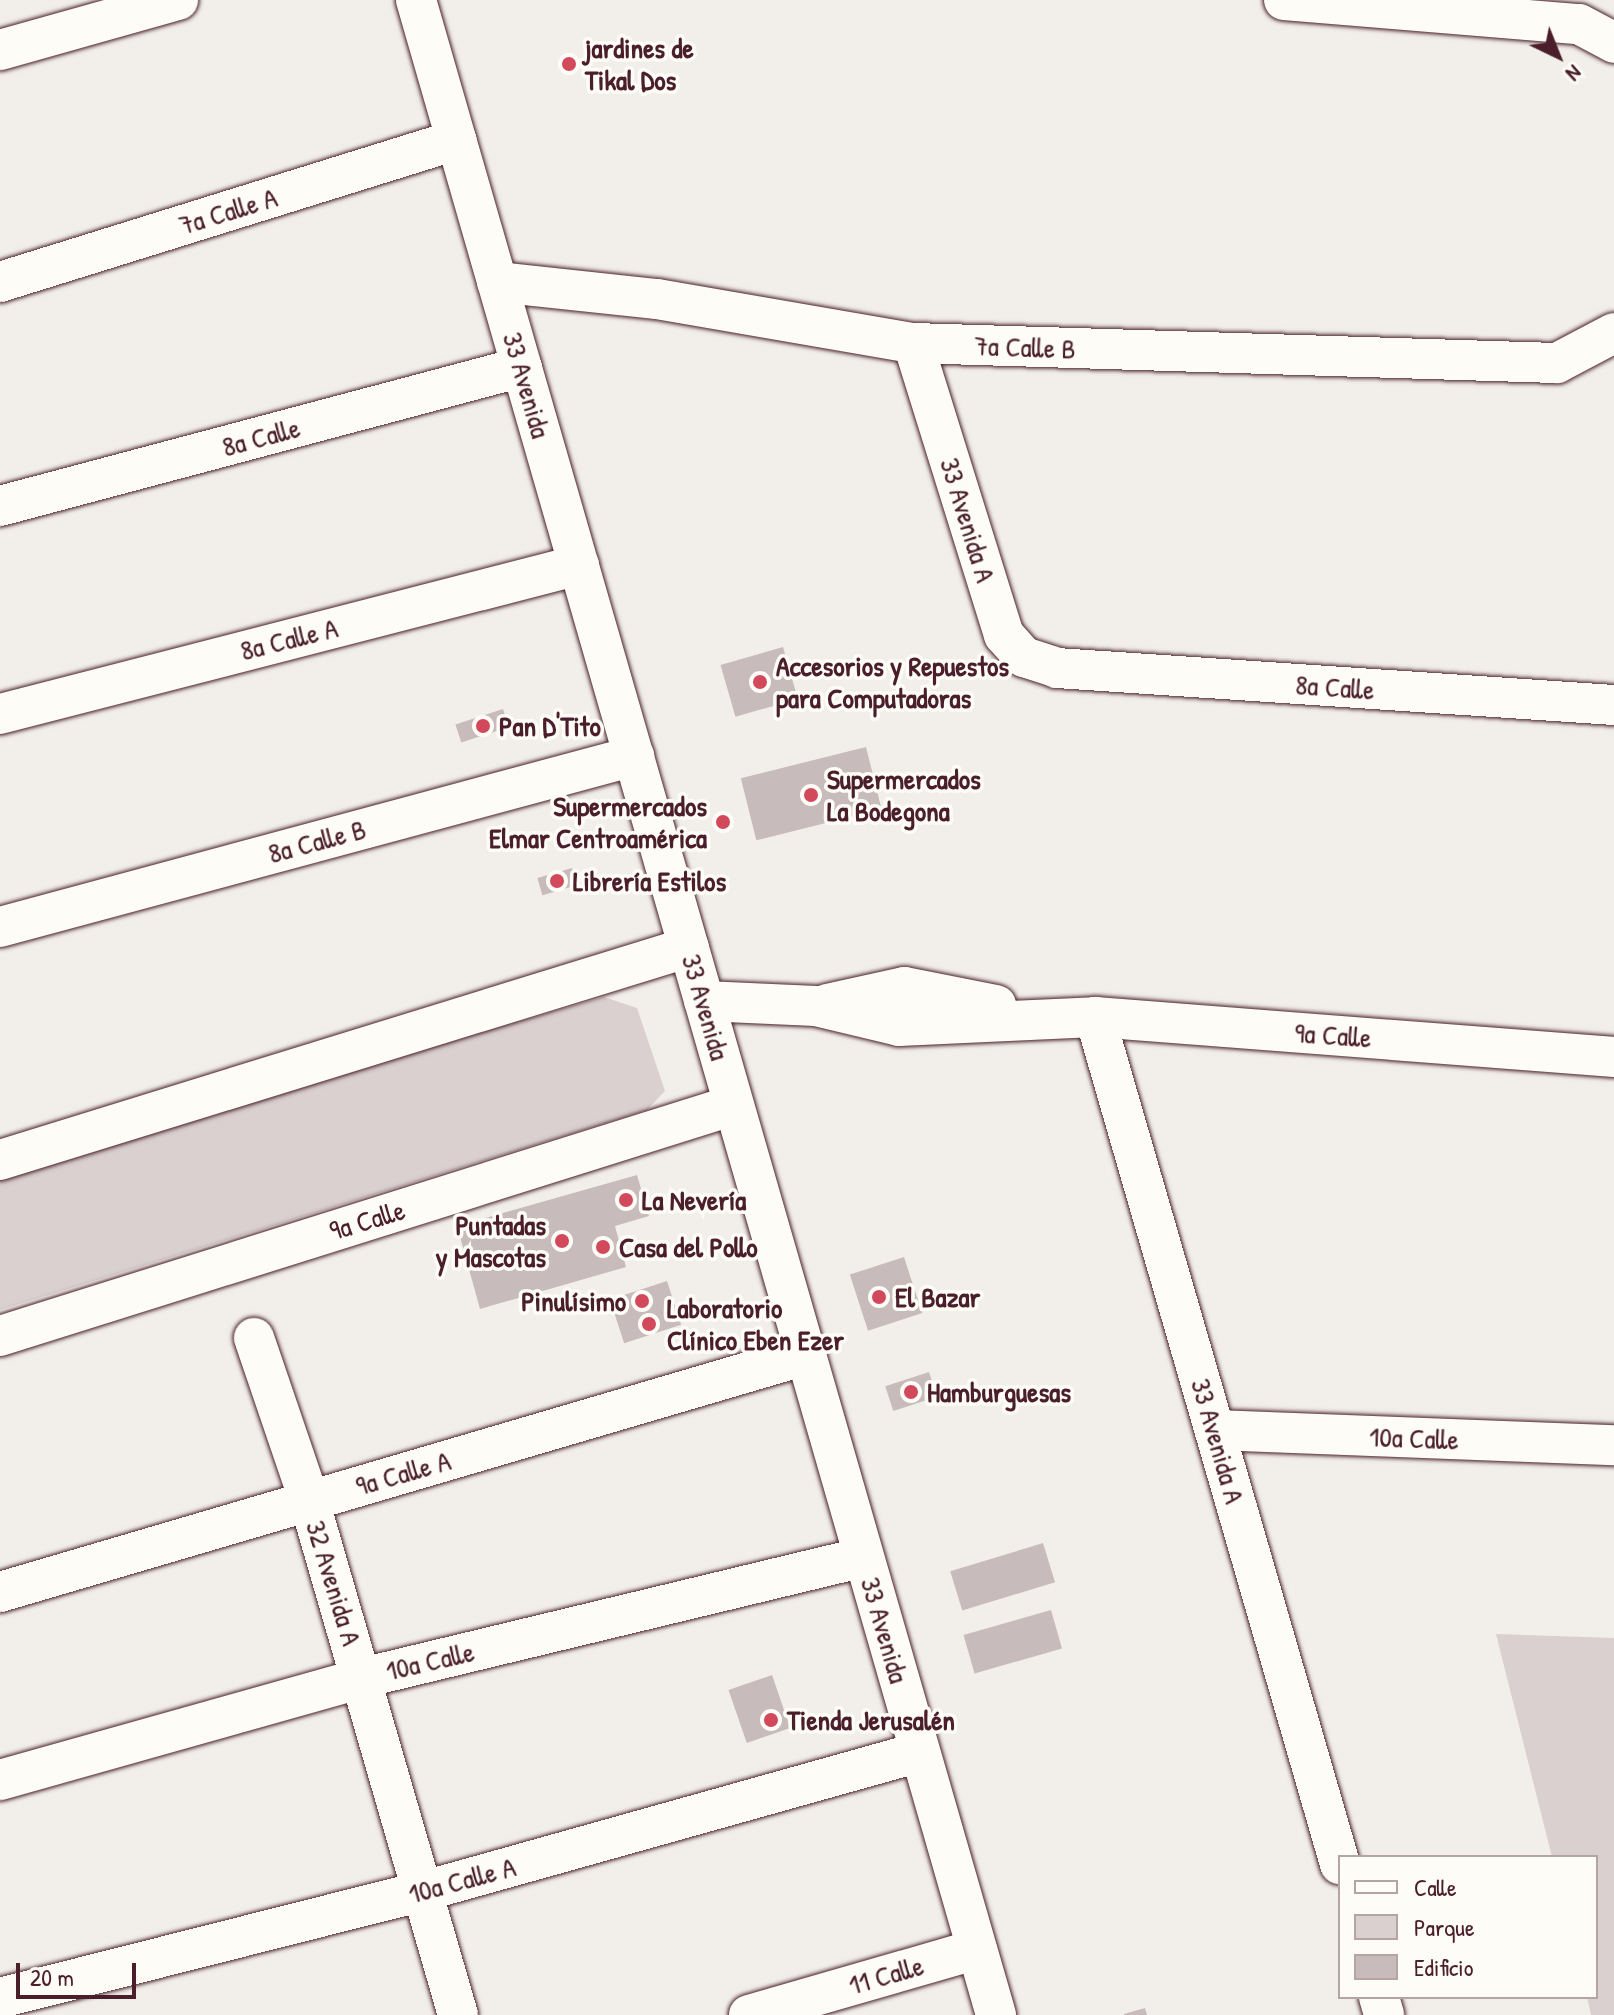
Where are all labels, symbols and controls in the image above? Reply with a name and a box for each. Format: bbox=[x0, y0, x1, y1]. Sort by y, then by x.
north arrow bbox=[1518, 16, 1598, 96]
place label: jardines de Tikal Dos bbox=[585, 31, 694, 97]
marker: jardines de Tikal Dos bbox=[560, 55, 578, 73]
text: N bbox=[1560, 59, 1589, 89]
street label: 7a Calle A bbox=[175, 180, 281, 242]
street label: 33 Avenida bbox=[496, 328, 558, 442]
street label: 7a Calle B bbox=[974, 328, 1076, 366]
street label: 8a Calle bbox=[218, 411, 304, 463]
street label: 33 Avenida A bbox=[933, 454, 1003, 586]
street label: 8a Calle A bbox=[237, 611, 341, 667]
place label: Accesorios y Repuestos para Computadoras bbox=[776, 649, 1009, 715]
street label: 8a Calle bbox=[1294, 667, 1376, 707]
marker: Accesorios y Repuestos para Computadoras bbox=[751, 673, 769, 691]
place label: Pan D'Tito bbox=[499, 709, 601, 743]
marker: Pan D'Tito bbox=[474, 717, 492, 735]
place label: Supermercados La Bodegona bbox=[827, 762, 981, 828]
marker: Supermercados La Bodegona bbox=[802, 786, 820, 804]
place label: Supermercados Elmar Centroamérica bbox=[489, 789, 707, 855]
street label: 8a Calle B bbox=[264, 812, 370, 870]
marker: Supermercados Elmar Centroamérica bbox=[714, 813, 732, 831]
place label: Librería Estilos bbox=[573, 864, 726, 898]
marker: Librería Estilos bbox=[548, 872, 566, 890]
street label: 33 Avenida bbox=[675, 950, 737, 1064]
street label: 9a Calle bbox=[1293, 1016, 1373, 1054]
place label: La Nevería bbox=[642, 1183, 746, 1217]
marker: La Nevería bbox=[617, 1191, 635, 1209]
street label: 9a Calle bbox=[325, 1193, 409, 1247]
place label: Puntadas y Mascotas bbox=[436, 1208, 546, 1274]
place label: Casa del Pollo bbox=[619, 1230, 758, 1264]
marker: Puntadas y Mascotas bbox=[553, 1232, 571, 1250]
marker: Casa del Pollo bbox=[594, 1238, 612, 1256]
place label: El Bazar bbox=[895, 1280, 980, 1314]
place label: Pinulísimo bbox=[521, 1284, 626, 1318]
marker: El Bazar bbox=[870, 1288, 888, 1306]
place label: Laboratorio Clínico Eben Ezer bbox=[667, 1291, 844, 1357]
marker: Pinulísimo bbox=[633, 1292, 651, 1310]
marker: Laboratorio Clínico Eben Ezer bbox=[638, 1313, 660, 1335]
place label: Hamburguesas bbox=[927, 1375, 1071, 1409]
street label: 33 Avenida A bbox=[1184, 1375, 1252, 1507]
marker: Hamburguesas bbox=[902, 1383, 920, 1401]
street label: 10a Calle bbox=[1369, 1420, 1459, 1456]
street label: 9a Calle A bbox=[352, 1443, 454, 1503]
street label: 32 Avenida A bbox=[299, 1516, 369, 1650]
street label: 33 Avenida bbox=[854, 1573, 916, 1687]
street label: 10a Calle bbox=[383, 1635, 477, 1687]
place label: Tienda Jerusalén bbox=[787, 1703, 955, 1737]
marker: Tienda Jerusalén bbox=[762, 1711, 780, 1729]
street label: 10a Calle A bbox=[405, 1850, 519, 1910]
legend bbox=[1338, 1855, 1598, 1999]
text: Calle bbox=[1414, 1871, 1456, 1903]
text: Parque bbox=[1414, 1911, 1474, 1943]
scale bar bbox=[20, 1947, 140, 1997]
street label: 11 Calle bbox=[845, 1948, 927, 2002]
text: Edificio bbox=[1414, 1951, 1473, 1983]
text: 20 m bbox=[30, 1961, 74, 1993]

